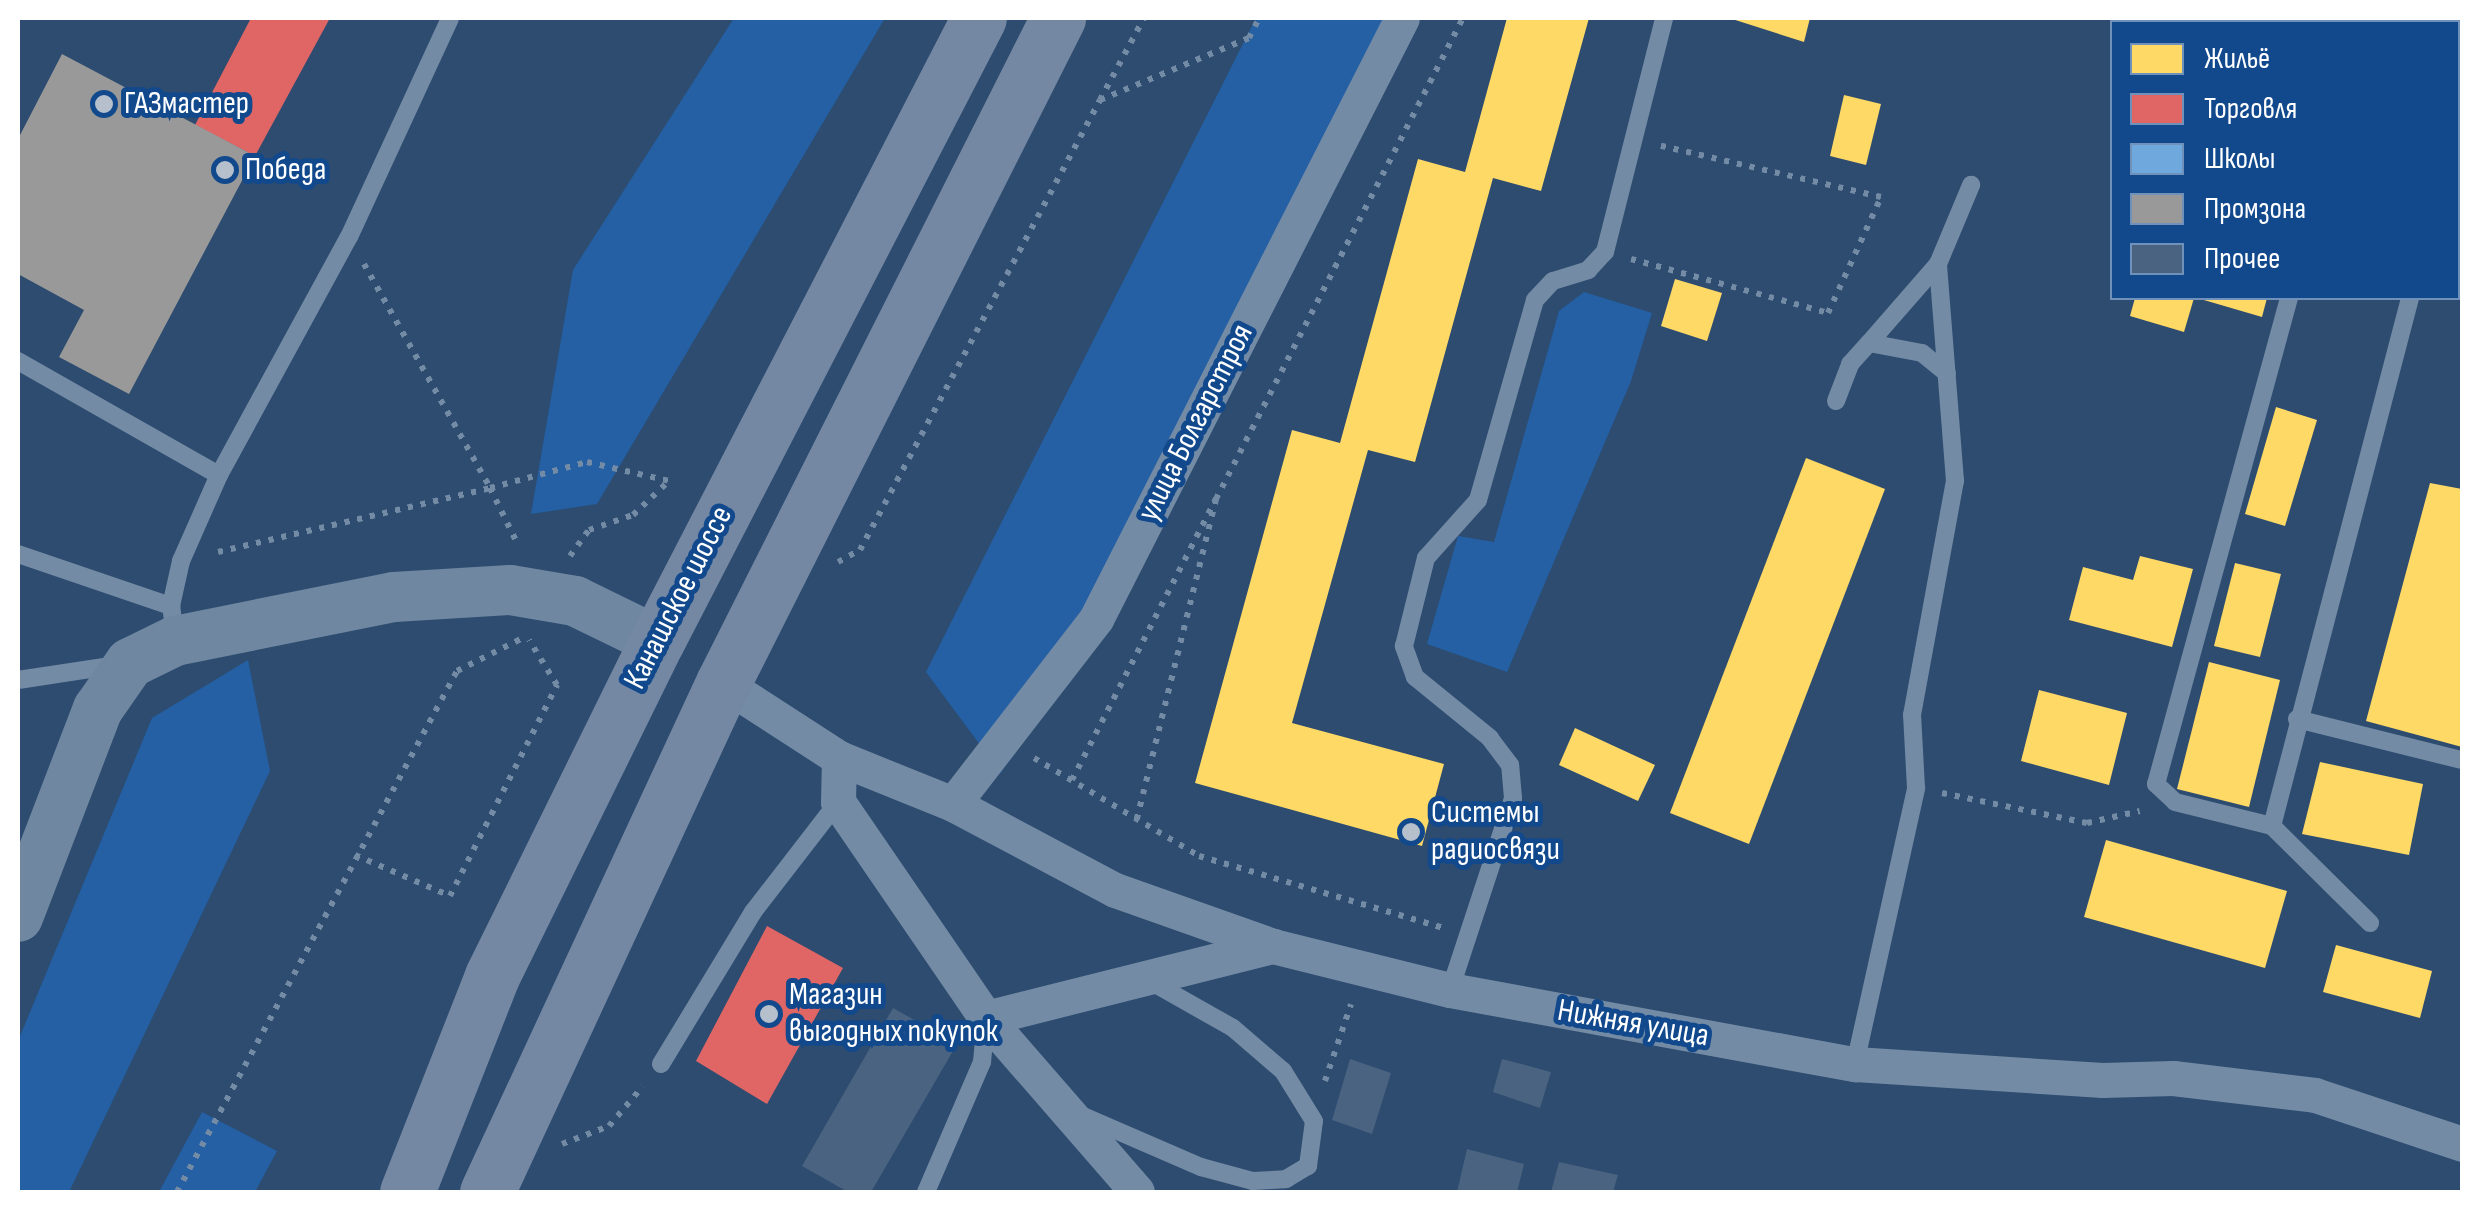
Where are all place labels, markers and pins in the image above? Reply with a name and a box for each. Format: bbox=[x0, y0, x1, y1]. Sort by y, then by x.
place label: ГАЗмастер bbox=[124, 85, 249, 123]
marker: ГАЗмастер bbox=[93, 93, 115, 115]
place label: Победа bbox=[245, 151, 326, 189]
marker: Победа bbox=[214, 159, 236, 181]
place label: Системы радиосвязи bbox=[1431, 795, 1560, 870]
marker: Системы радиосвязи bbox=[1400, 821, 1422, 843]
place label: Магазин выгодных покупок bbox=[789, 977, 998, 1052]
marker: Магазин выгодных покупок bbox=[758, 1003, 780, 1025]

